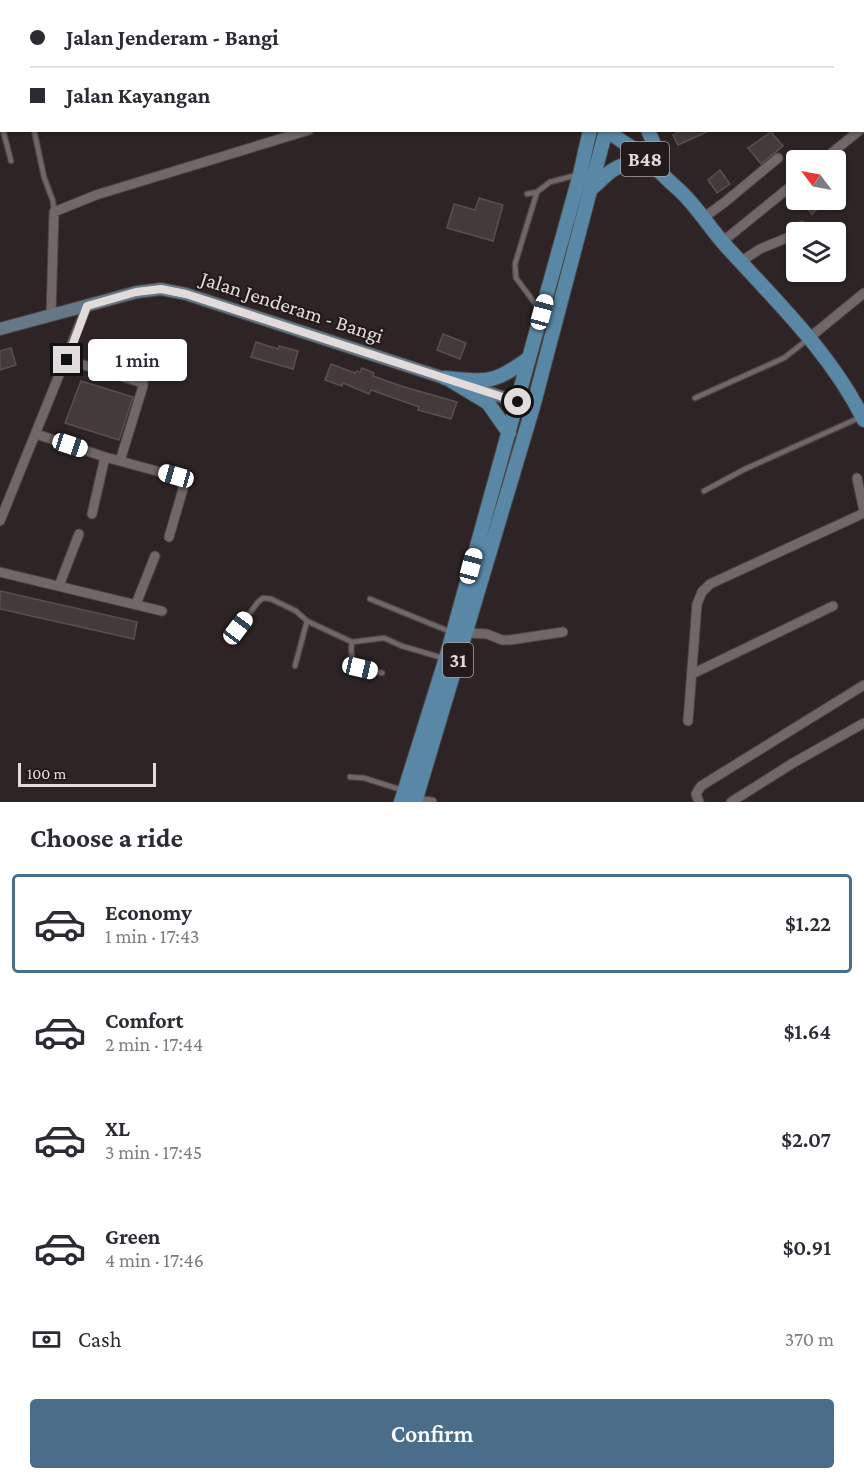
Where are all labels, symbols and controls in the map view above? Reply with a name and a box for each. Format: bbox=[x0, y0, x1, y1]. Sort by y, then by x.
text: Jalan Jenderam - Bangi bbox=[66, 25, 279, 50]
text: Jalan Kayangan bbox=[66, 83, 211, 108]
road number: B48 bbox=[621, 142, 669, 176]
north arrow bbox=[786, 150, 846, 210]
map controls bbox=[786, 150, 846, 282]
button: layers bbox=[786, 222, 846, 282]
street label: Jalan Jenderam - Bangi bbox=[196, 266, 387, 348]
car bbox=[529, 292, 555, 332]
callout: 1 min bbox=[88, 339, 187, 381]
route end bbox=[53, 346, 80, 373]
text: 1 min bbox=[115, 349, 160, 371]
route start bbox=[504, 388, 531, 415]
car bbox=[50, 431, 90, 459]
car bbox=[156, 462, 196, 490]
car bbox=[458, 546, 484, 586]
car bbox=[220, 608, 256, 648]
road number: 31 bbox=[443, 643, 473, 677]
car bbox=[340, 655, 380, 681]
scale bar bbox=[18, 760, 156, 788]
text: 100 m bbox=[27, 765, 66, 782]
text: Choose a ride bbox=[30, 823, 183, 853]
icon: car bbox=[33, 897, 87, 951]
text: Economy bbox=[105, 900, 192, 925]
text: $1.22 bbox=[785, 911, 831, 936]
text: 1 min · 17:43 bbox=[105, 925, 199, 947]
icon: car bbox=[33, 1005, 87, 1059]
text: Comfort bbox=[105, 1008, 183, 1033]
text: $1.64 bbox=[784, 1019, 831, 1044]
text: 2 min · 17:44 bbox=[105, 1033, 203, 1055]
icon: car bbox=[33, 1113, 87, 1167]
text: XL bbox=[105, 1116, 130, 1141]
text: $2.07 bbox=[781, 1127, 831, 1152]
text: 3 min · 17:45 bbox=[105, 1141, 202, 1163]
icon: car bbox=[33, 1221, 87, 1275]
text: Green bbox=[105, 1224, 161, 1249]
text: $0.91 bbox=[783, 1235, 831, 1260]
text: 4 min · 17:46 bbox=[105, 1249, 204, 1271]
icon: cash bbox=[30, 1323, 63, 1356]
text: Cash bbox=[78, 1327, 122, 1352]
text: 370 m bbox=[785, 1328, 834, 1350]
button: Confirm bbox=[30, 1399, 834, 1468]

